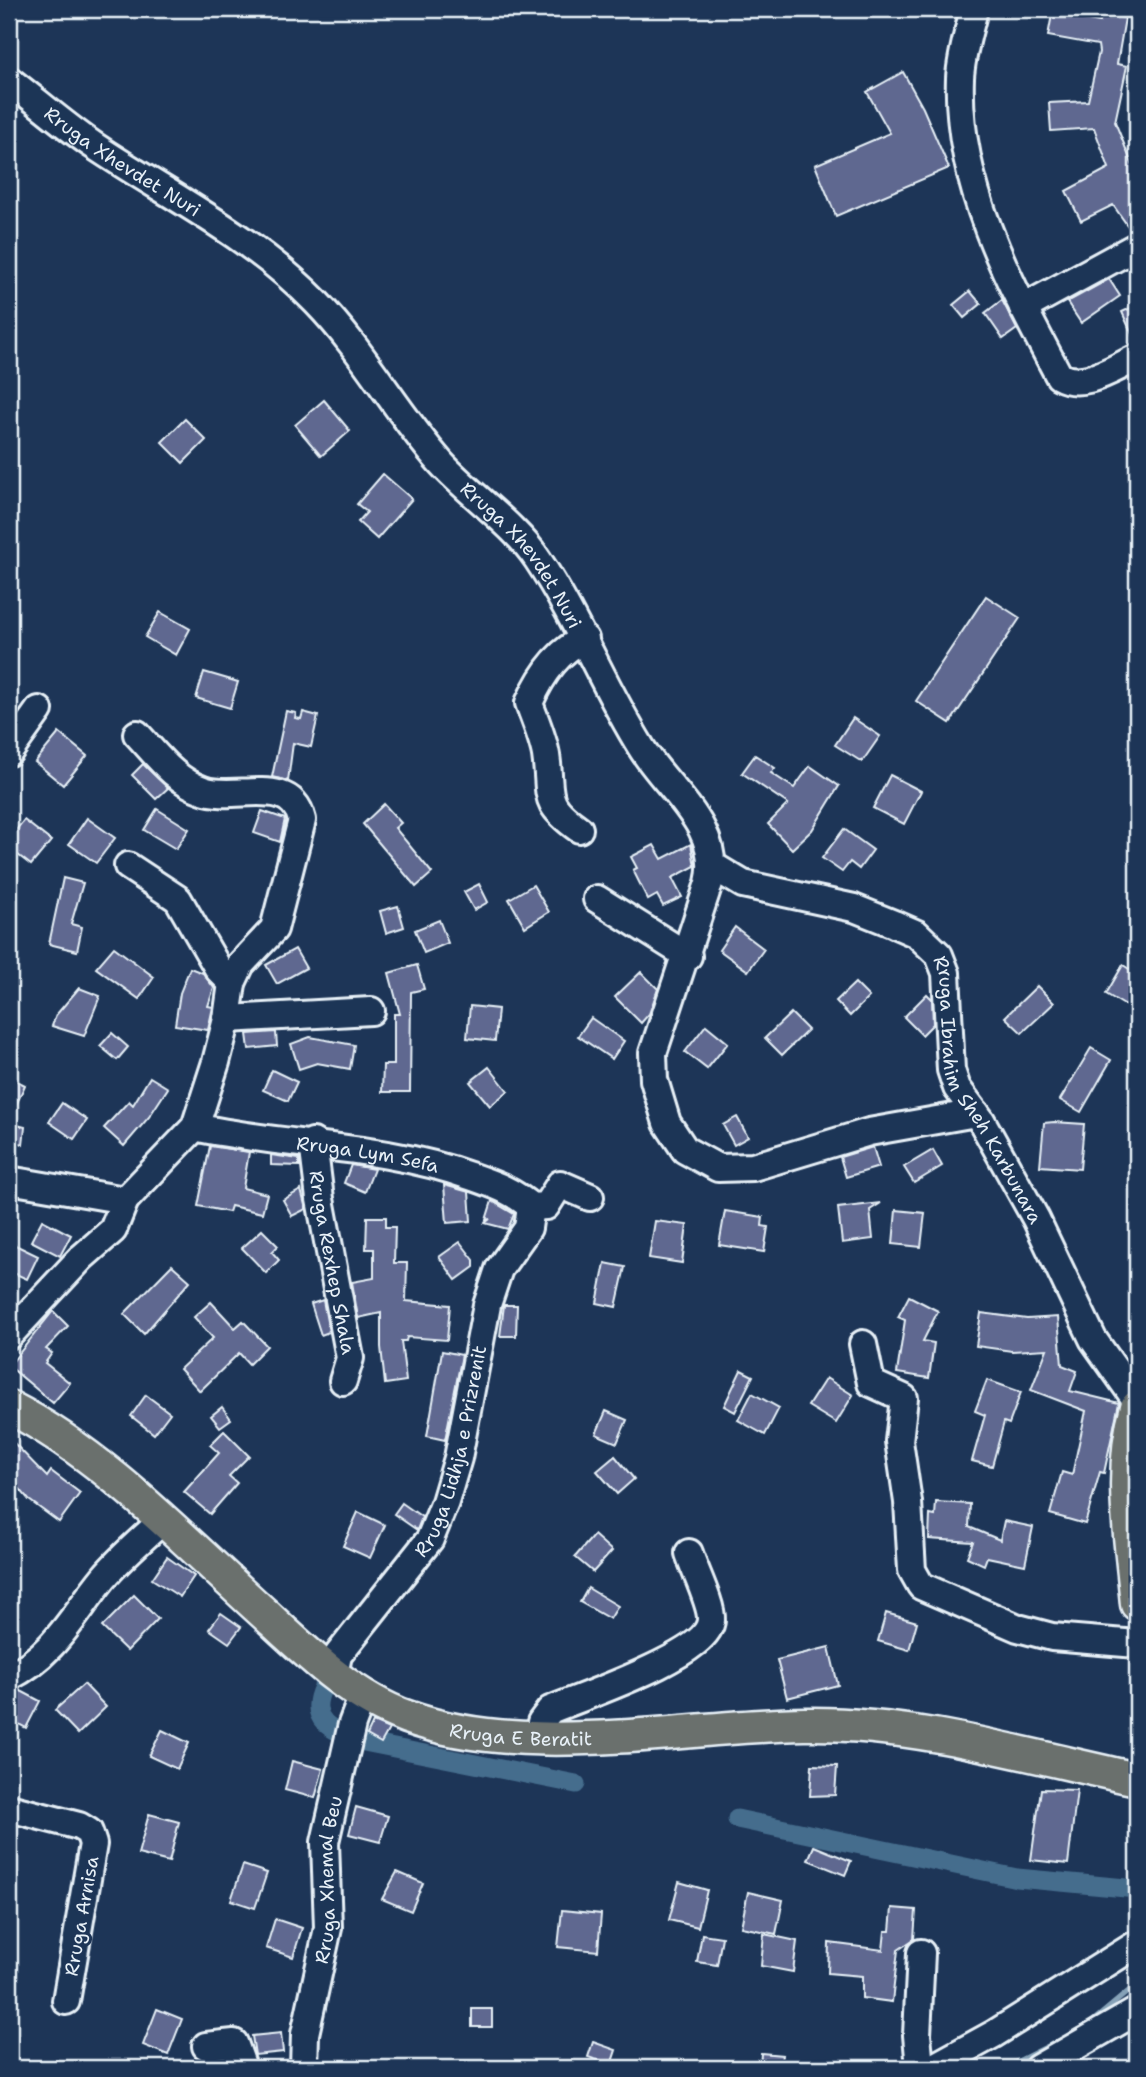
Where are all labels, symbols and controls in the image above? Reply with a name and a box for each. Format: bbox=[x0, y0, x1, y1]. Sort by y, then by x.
street label: Rruga Xhevdet Nuri bbox=[39, 101, 205, 222]
street label: Rruga Xhevdet Nuri bbox=[455, 476, 587, 633]
street label: Rruga Ibrahim Sheh Karbunara bbox=[927, 952, 1048, 1229]
street label: Rruga Lym Sefa bbox=[295, 1131, 442, 1179]
street label: Rruga Rexhep Shala bbox=[304, 1169, 361, 1357]
street label: Rruga Lidhja e Prizrenit bbox=[409, 1343, 492, 1562]
street label: Rruga E Beratit bbox=[447, 1717, 592, 1752]
street label: Rruga Xhemal Beu bbox=[309, 1793, 348, 1966]
street label: Rruga Arnisa bbox=[59, 1854, 104, 1978]

